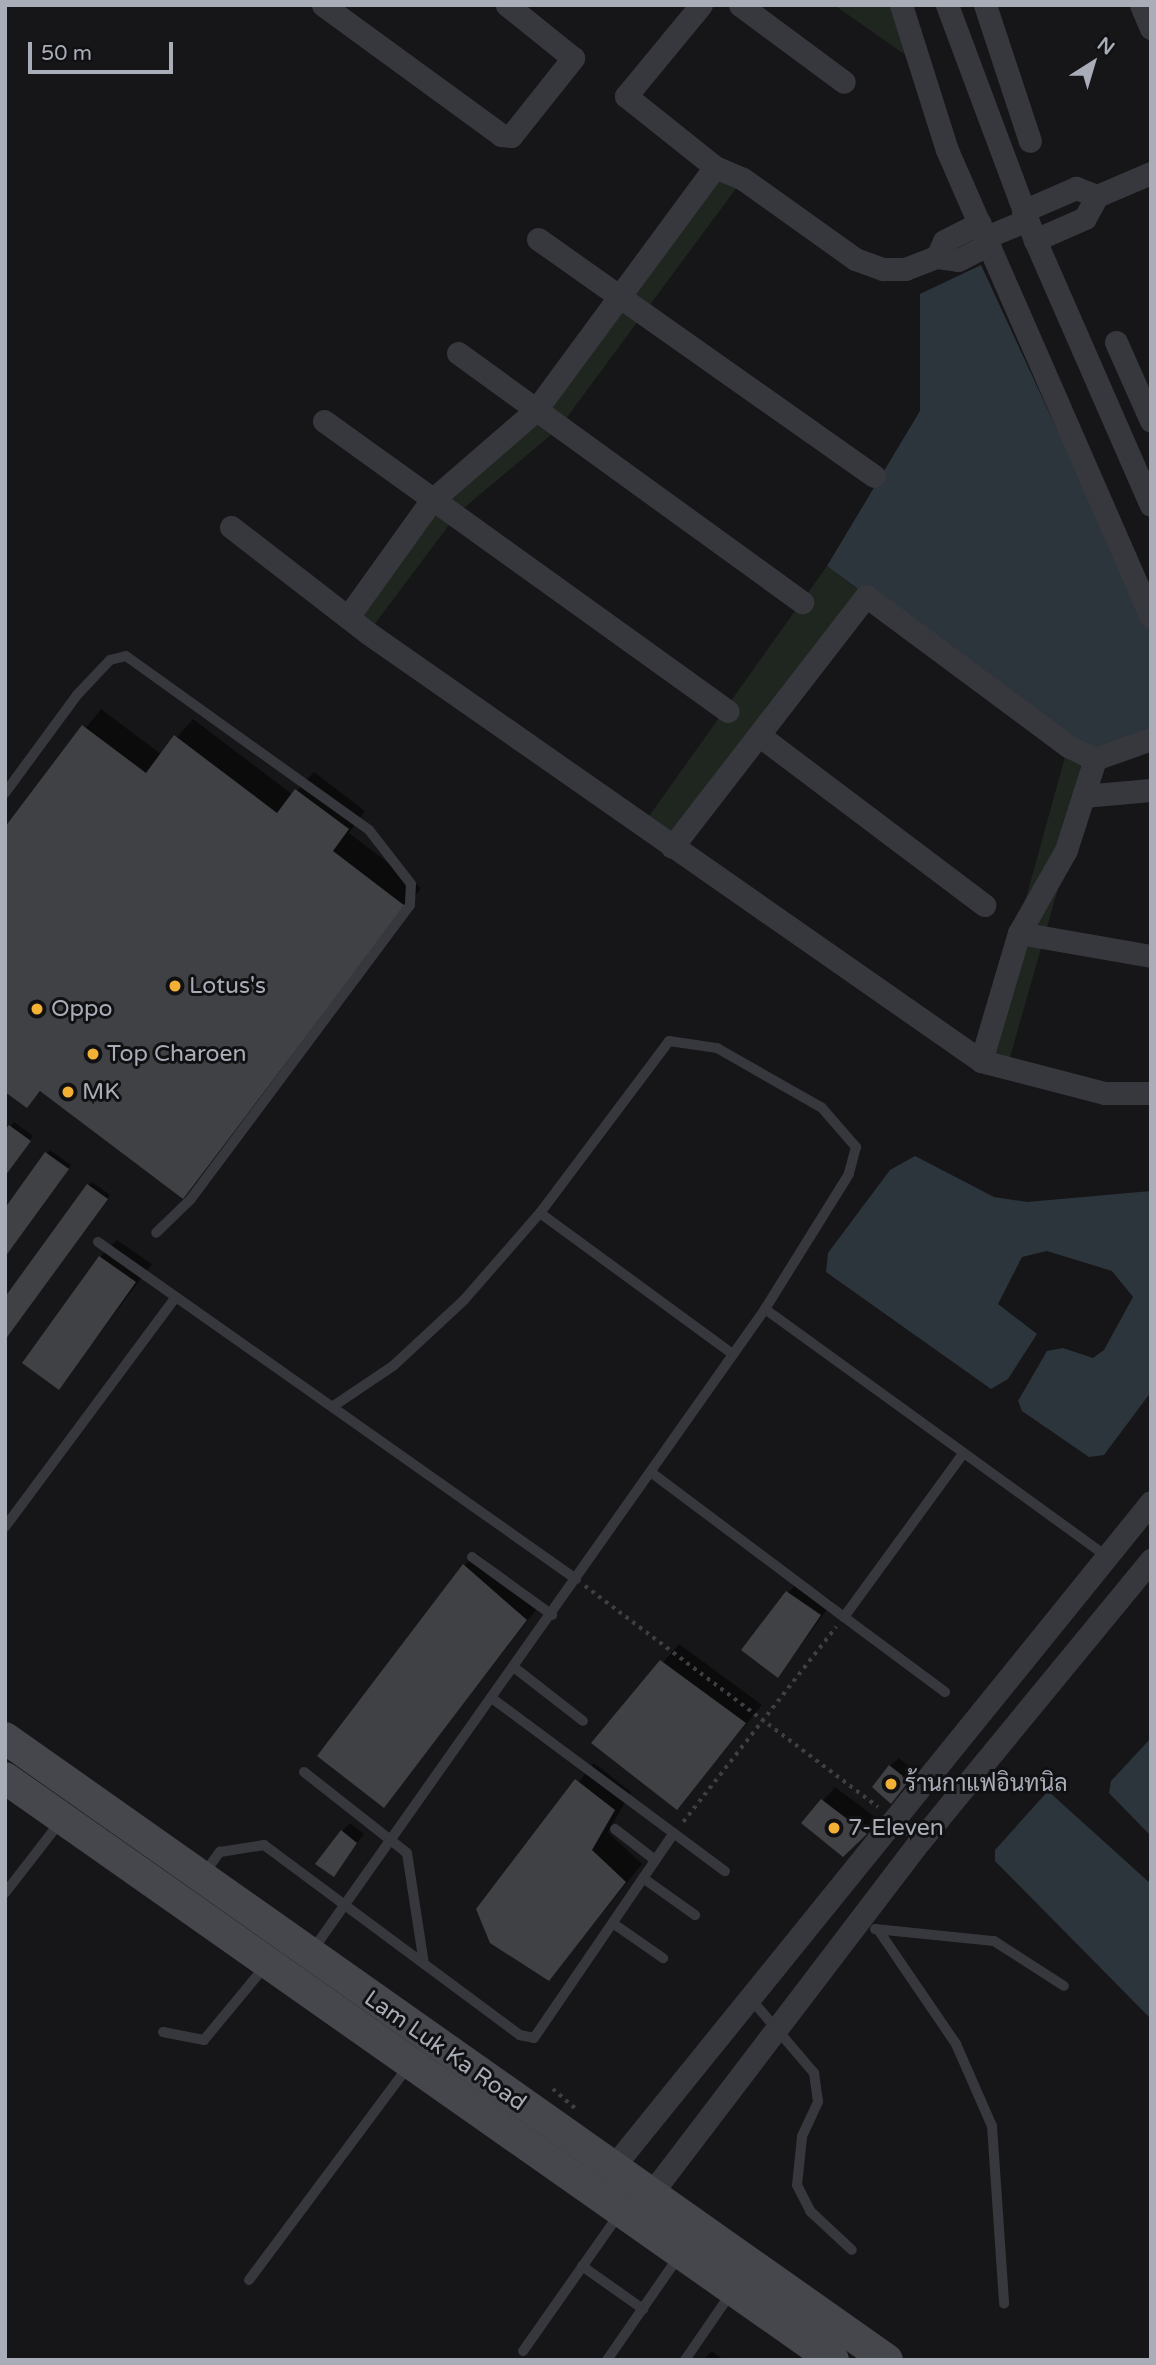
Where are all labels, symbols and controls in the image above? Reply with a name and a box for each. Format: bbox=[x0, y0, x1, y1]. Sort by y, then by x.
scale bar bbox=[32, 28, 177, 72]
north arrow bbox=[1058, 28, 1128, 98]
text: N bbox=[1093, 33, 1118, 60]
text: 50 m bbox=[41, 41, 92, 66]
place label: Lotus's bbox=[189, 972, 266, 1000]
marker: Lotus's bbox=[167, 978, 183, 994]
place label: Oppo bbox=[51, 995, 112, 1023]
marker: Oppo bbox=[29, 1001, 45, 1017]
place label: Top Charoen bbox=[107, 1040, 246, 1068]
marker: Top Charoen bbox=[85, 1046, 101, 1062]
place label: MK bbox=[82, 1078, 120, 1106]
marker: MK bbox=[60, 1084, 76, 1100]
place label: ร้านกาแฟอินทนิล bbox=[905, 1770, 1067, 1798]
marker: ร้านกาแฟอินทนิล bbox=[883, 1776, 899, 1792]
place label: 7-Eleven bbox=[848, 1814, 944, 1842]
marker: 7-Eleven bbox=[826, 1820, 842, 1836]
street label: Lam Luk Ka Road bbox=[359, 1985, 531, 2117]

